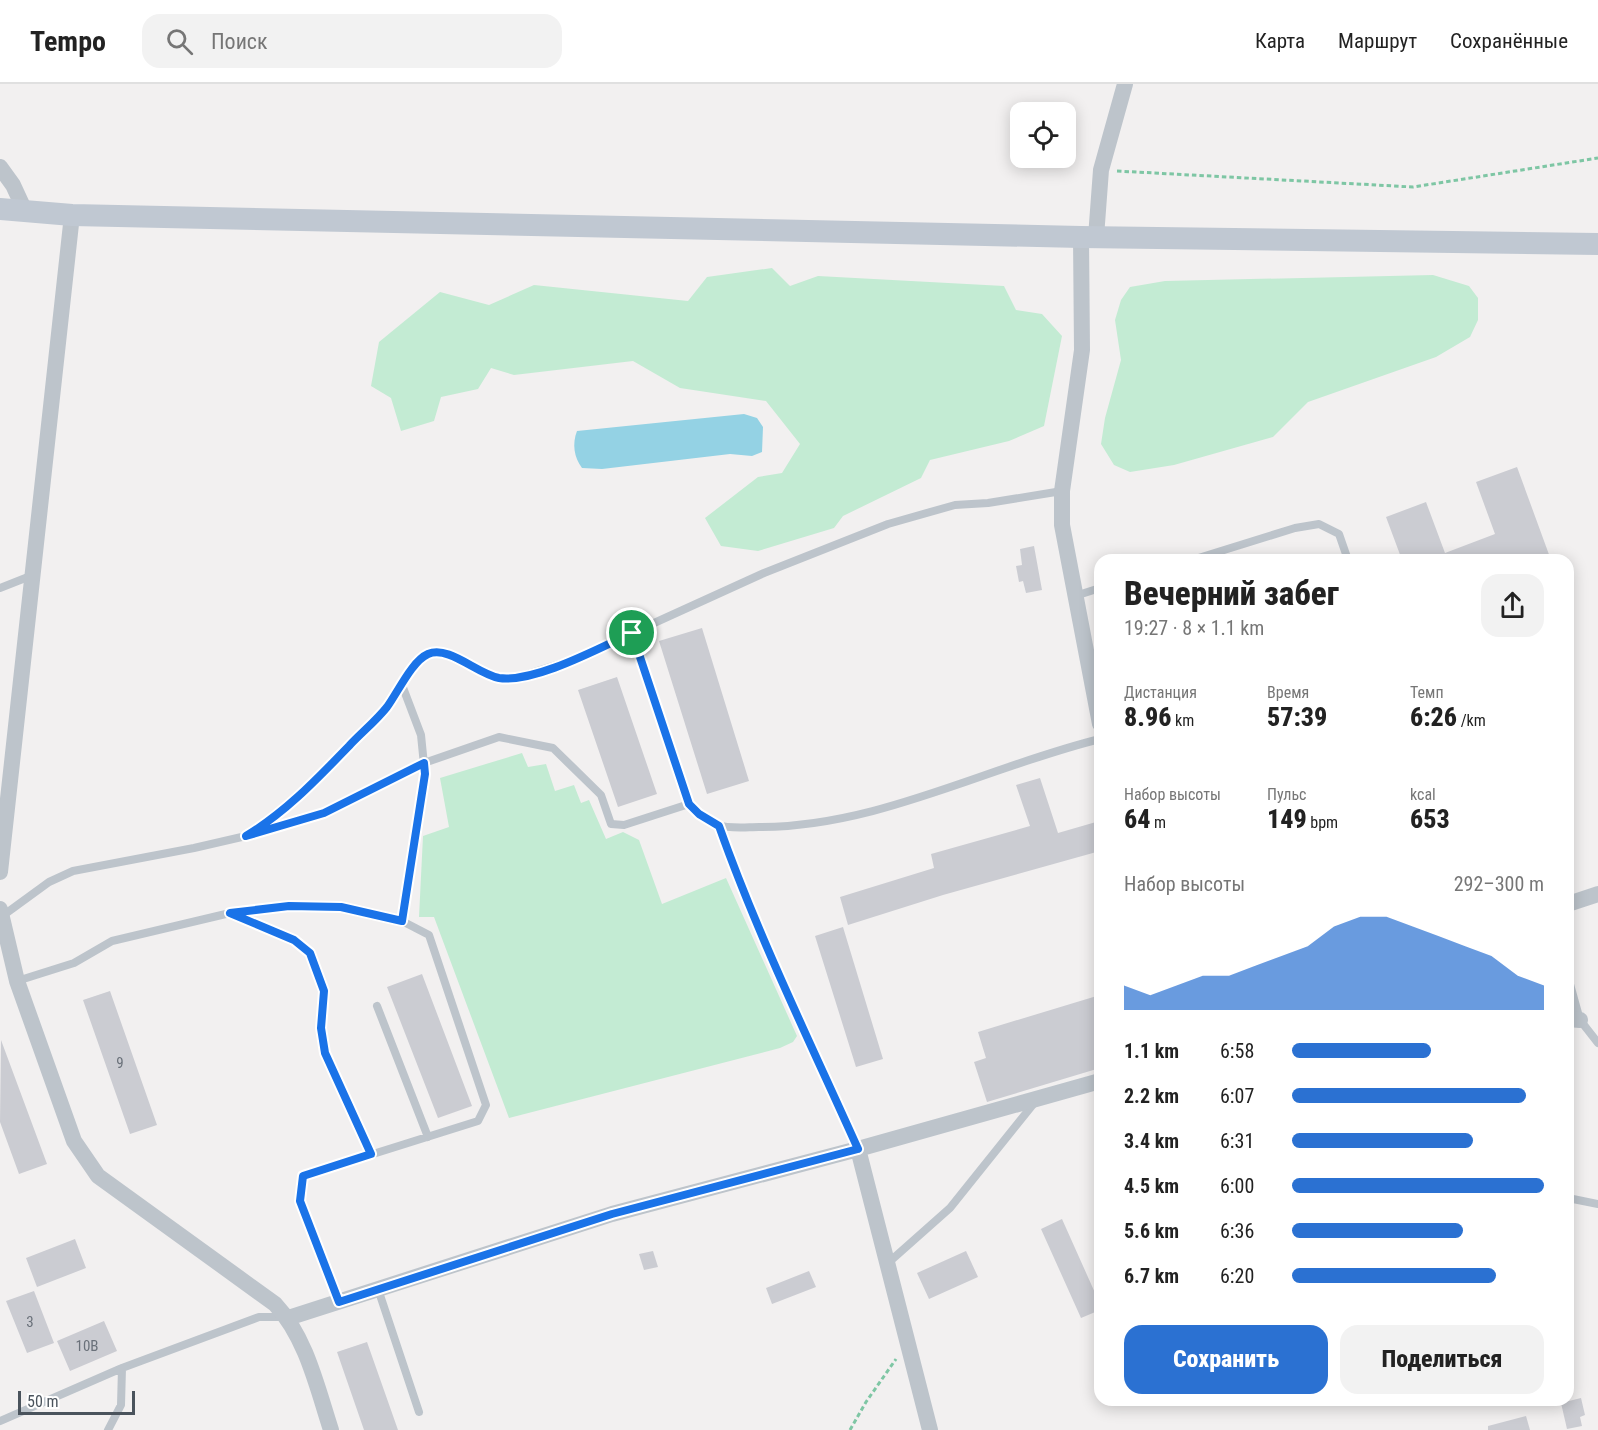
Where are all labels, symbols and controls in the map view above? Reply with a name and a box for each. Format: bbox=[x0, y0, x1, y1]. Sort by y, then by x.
search box bbox=[142, 14, 562, 68]
text: Tempo bbox=[30, 25, 106, 58]
icon: search bbox=[163, 25, 196, 58]
text: Поиск bbox=[211, 29, 268, 54]
text: Карта bbox=[1255, 29, 1305, 53]
text: Маршрут bbox=[1338, 29, 1417, 53]
text: Сохранённые bbox=[1450, 29, 1568, 53]
map controls bbox=[1010, 102, 1076, 168]
button: locate bbox=[1010, 102, 1076, 168]
text: Вечерний забег bbox=[1124, 574, 1339, 613]
button: share bbox=[1481, 574, 1544, 637]
pin bbox=[606, 607, 657, 658]
icon: arrive bbox=[615, 616, 648, 649]
text: 19:27 · 8 × 1.1 km bbox=[1124, 616, 1264, 640]
text: Дистанция bbox=[1124, 683, 1197, 702]
text: Время bbox=[1267, 683, 1309, 702]
text: Темп bbox=[1410, 683, 1444, 702]
text: 8.96 bbox=[1124, 702, 1171, 732]
text: 57:39 bbox=[1267, 702, 1327, 732]
text: 6:26 bbox=[1410, 702, 1457, 732]
text: km bbox=[1171, 711, 1194, 730]
text: /km bbox=[1457, 711, 1486, 730]
text: Набор высоты bbox=[1124, 785, 1221, 804]
text: Пульс bbox=[1267, 785, 1306, 804]
text: kcal bbox=[1410, 785, 1436, 804]
text: 64 bbox=[1124, 804, 1150, 834]
text: 149 bbox=[1267, 804, 1307, 834]
text: 653 bbox=[1410, 804, 1450, 834]
text: m bbox=[1150, 813, 1166, 832]
text: bpm bbox=[1307, 813, 1338, 832]
text: Набор высоты bbox=[1124, 872, 1245, 896]
text: 292–300 m bbox=[1454, 872, 1544, 896]
text: 1.1 km bbox=[1124, 1039, 1179, 1063]
text: 6:58 bbox=[1220, 1039, 1254, 1063]
house number: 9 bbox=[116, 1054, 124, 1072]
text: 2.2 km bbox=[1124, 1084, 1179, 1108]
text: 6:07 bbox=[1220, 1084, 1254, 1108]
text: 3.4 km bbox=[1124, 1129, 1179, 1153]
text: 6:31 bbox=[1220, 1129, 1254, 1153]
text: 4.5 km bbox=[1124, 1174, 1179, 1198]
text: 6:00 bbox=[1220, 1174, 1254, 1198]
text: 5.6 km bbox=[1124, 1219, 1179, 1243]
text: 6:36 bbox=[1220, 1219, 1254, 1243]
text: 6.7 km bbox=[1124, 1264, 1179, 1288]
text: 6:20 bbox=[1220, 1264, 1254, 1288]
house number: 3 bbox=[26, 1313, 34, 1331]
button: Сохранить bbox=[1124, 1325, 1328, 1394]
button: Поделиться bbox=[1340, 1325, 1544, 1394]
house number: 10В bbox=[76, 1337, 99, 1355]
scale bar bbox=[18, 1388, 135, 1416]
text: 50 m bbox=[27, 1392, 59, 1411]

